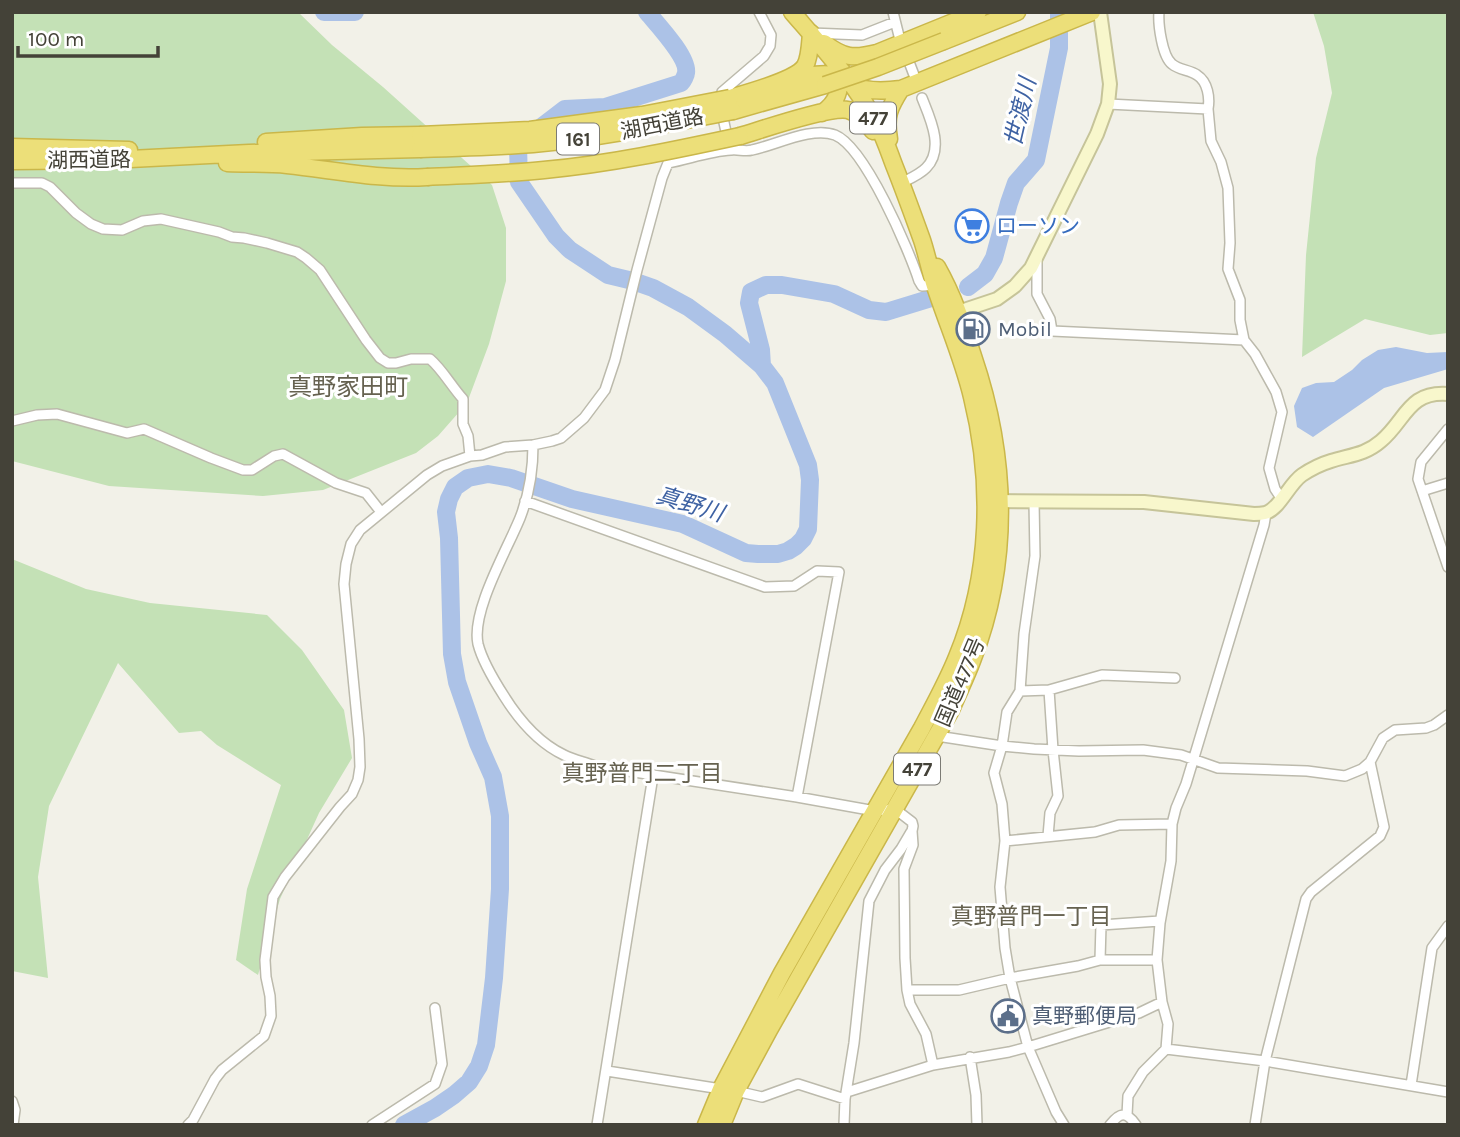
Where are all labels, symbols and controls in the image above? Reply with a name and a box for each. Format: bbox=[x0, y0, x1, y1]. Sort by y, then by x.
scale bar bbox=[18, 14, 158, 58]
text: 100 m bbox=[28, 27, 85, 51]
water label: 世渡川 bbox=[1000, 73, 1042, 149]
road number: 477 bbox=[850, 102, 896, 134]
street label: 湖西道路 bbox=[618, 104, 706, 144]
road number: 161 bbox=[557, 124, 599, 154]
street label: 湖西道路 bbox=[47, 147, 131, 173]
supermarket icon: ローソン bbox=[953, 207, 991, 245]
place label: ローソン bbox=[996, 214, 1080, 238]
fuel station icon: Mobil bbox=[954, 310, 992, 348]
place label: Mobil bbox=[998, 317, 1052, 341]
district label: 真野家田町 bbox=[288, 373, 408, 401]
water label: 真野川 bbox=[653, 481, 730, 528]
street label: 国道477号 bbox=[931, 634, 989, 730]
road number: 477 bbox=[894, 754, 940, 784]
district label: 真野普門二丁目 bbox=[562, 760, 723, 787]
district label: 真野普門一丁目 bbox=[951, 903, 1112, 930]
public building icon: 真野郵便局 bbox=[989, 997, 1027, 1035]
place label: 真野郵便局 bbox=[1032, 1004, 1137, 1028]

